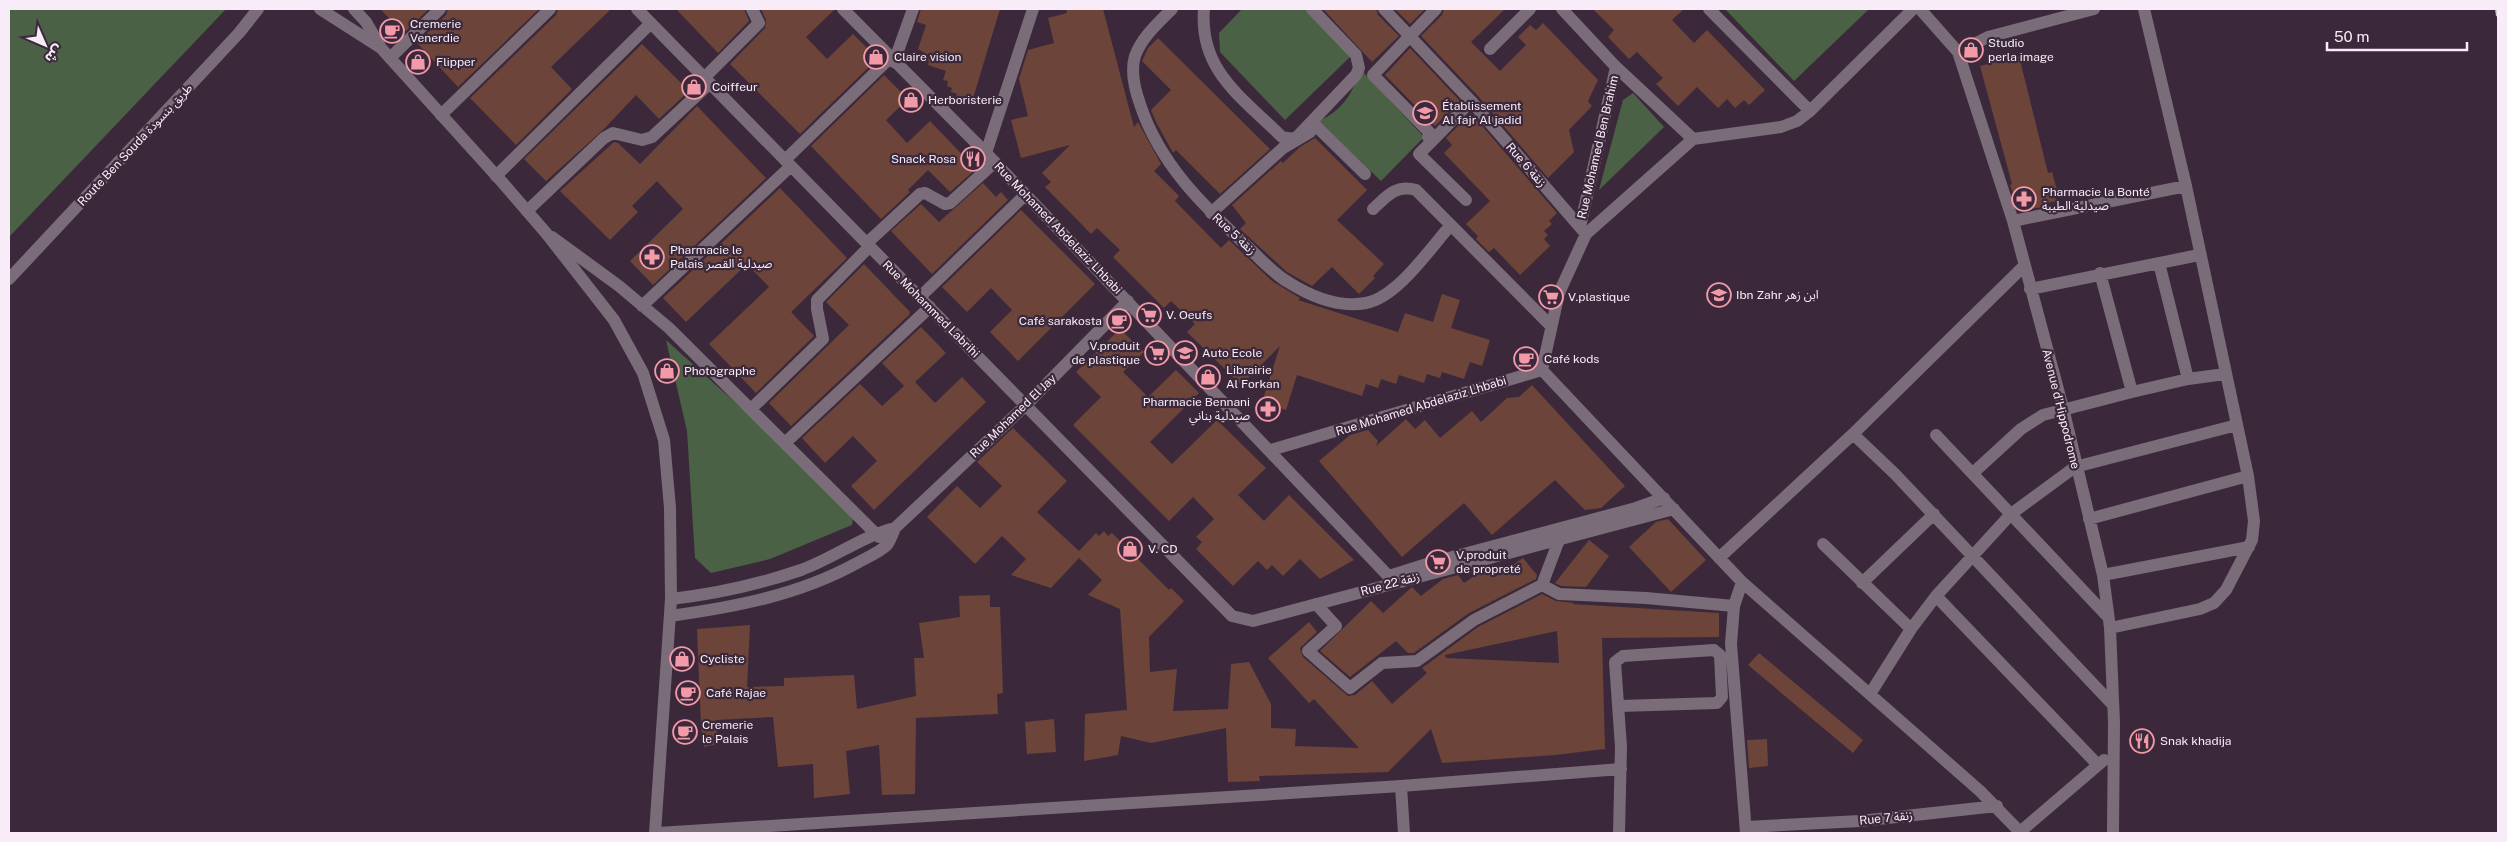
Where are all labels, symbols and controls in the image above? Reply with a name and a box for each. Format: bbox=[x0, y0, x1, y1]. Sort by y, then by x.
place label: Cremerie Venerdie bbox=[410, 17, 461, 45]
cafe icon: Cremerie Venerdie bbox=[379, 18, 405, 44]
north arrow bbox=[20, 20, 70, 70]
scale bar bbox=[2327, 20, 2467, 52]
text: 50 m bbox=[2334, 28, 2369, 45]
place label: Studio perla image bbox=[1988, 36, 2054, 64]
shop icon: Studio perla image bbox=[1958, 37, 1984, 63]
text: ش bbox=[42, 42, 67, 67]
shop icon: Claire vision bbox=[863, 44, 889, 70]
shop icon: Flipper bbox=[405, 49, 431, 75]
place label: Claire vision bbox=[894, 50, 962, 64]
place label: Flipper bbox=[436, 55, 476, 69]
shop icon: Coiffeur bbox=[681, 74, 707, 100]
street label: Rue Mohamed Ben Brahim bbox=[1575, 74, 1621, 220]
place label: Coiffeur bbox=[712, 80, 758, 94]
street label: Route Ben Souda طريق بنسودة bbox=[75, 81, 196, 210]
shop icon: Herboristerie bbox=[898, 87, 924, 113]
place label: Herboristerie bbox=[928, 93, 1002, 107]
place label: Établissement Al fajr Al jadid bbox=[1442, 99, 1522, 127]
school or university icon: Établissement Al fajr Al jadid bbox=[1412, 100, 1438, 126]
street label: Rue 6 زنقة bbox=[1503, 140, 1549, 190]
restaurant icon: Snack Rosa bbox=[960, 146, 986, 172]
place label: Snack Rosa bbox=[891, 152, 956, 166]
street label: Rue Mohamed Abdelaziz Lhbabi bbox=[991, 159, 1125, 297]
place label: Pharmacie la Bonté صيدلية الطيبة bbox=[2042, 185, 2150, 213]
pharmacy icon: Pharmacie la Bonté صيدلية الطيبة bbox=[2011, 186, 2037, 212]
street label: Rue 5 زنقة bbox=[1209, 210, 1259, 258]
place label: Pharmacie le Palais صيدلية القصر bbox=[670, 243, 773, 271]
pharmacy icon: Pharmacie le Palais صيدلية القصر bbox=[639, 244, 665, 270]
street label: Rue Mohammed Labrihi bbox=[880, 258, 982, 360]
school or university icon: Ibn Zahr ابن زهر bbox=[1706, 282, 1732, 308]
supermarket icon: V.plastique bbox=[1538, 284, 1564, 310]
place label: Ibn Zahr ابن زهر bbox=[1736, 288, 1819, 302]
place label: V.plastique bbox=[1568, 290, 1630, 304]
supermarket icon: V. Oeufs bbox=[1136, 302, 1162, 328]
cafe icon: Café sarakosta bbox=[1106, 308, 1132, 334]
place label: V. Oeufs bbox=[1166, 308, 1212, 322]
place label: Café sarakosta bbox=[1019, 314, 1102, 328]
place label: V.produit de plastique bbox=[1071, 339, 1140, 367]
supermarket icon: V.produit de plastique bbox=[1144, 340, 1170, 366]
school or university icon: Auto Ecole bbox=[1172, 340, 1198, 366]
place label: Auto Ecole bbox=[1202, 346, 1262, 360]
cafe icon: Café kods bbox=[1513, 346, 1539, 372]
street label: Avenue d'Hippodrome bbox=[2039, 348, 2083, 471]
place label: Café kods bbox=[1544, 352, 1599, 366]
shop icon: Photographe bbox=[654, 358, 680, 384]
place label: Librairie Al Forkan bbox=[1226, 363, 1280, 391]
place label: Photographe bbox=[684, 364, 756, 378]
shop icon: Librairie Al Forkan bbox=[1195, 364, 1221, 390]
street label: Rue Mohamed El Jay bbox=[967, 371, 1059, 461]
street label: Rue Mohamed Abdelaziz Lhbabi bbox=[1334, 373, 1508, 439]
place label: Pharmacie Bennani صيدلية بناني bbox=[1143, 395, 1250, 426]
pharmacy icon: Pharmacie Bennani صيدلية بناني bbox=[1255, 396, 1281, 422]
shop icon: V. CD bbox=[1117, 536, 1143, 562]
place label: V. CD bbox=[1148, 542, 1178, 556]
place label: V.produit de propreté bbox=[1456, 548, 1521, 576]
supermarket icon: V.produit de propreté bbox=[1425, 549, 1451, 575]
street label: Rue 22 زنقة bbox=[1359, 569, 1421, 599]
shop icon: Cycliste bbox=[669, 646, 695, 672]
place label: Cycliste bbox=[700, 652, 745, 666]
cafe icon: Café Rajae bbox=[675, 680, 701, 706]
place label: Café Rajae bbox=[706, 686, 766, 700]
place label: Cremerie le Palais bbox=[702, 718, 753, 746]
cafe icon: Cremerie le Palais bbox=[672, 719, 698, 745]
restaurant icon: Snak khadija bbox=[2129, 728, 2155, 754]
place label: Snak khadija bbox=[2160, 734, 2232, 748]
street label: Rue 7 زنقة bbox=[1859, 808, 1913, 828]

